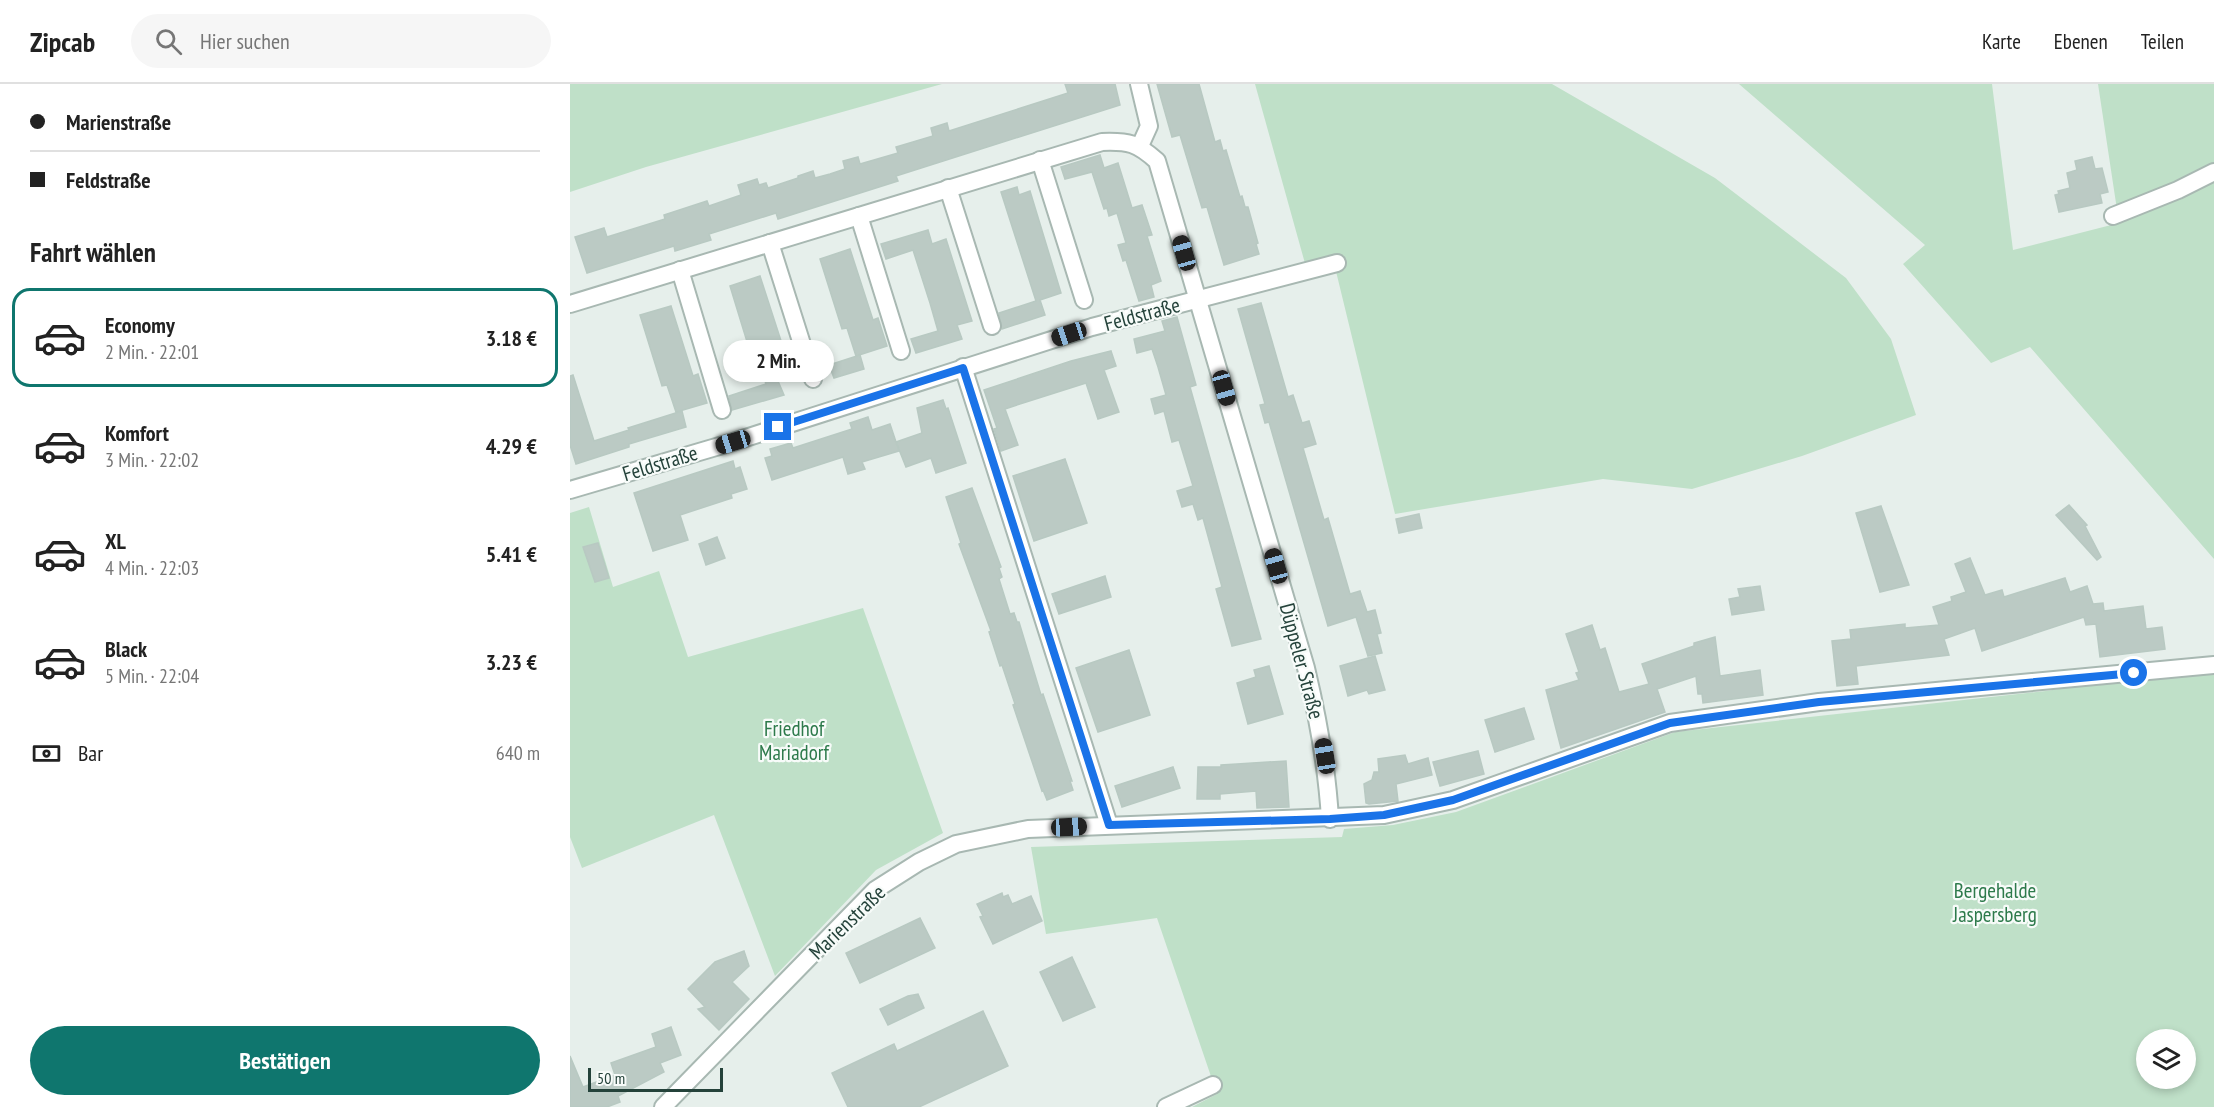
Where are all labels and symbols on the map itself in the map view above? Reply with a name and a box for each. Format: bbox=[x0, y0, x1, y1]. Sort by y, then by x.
car bbox=[1170, 233, 1198, 273]
street label: Feldstraße bbox=[1101, 291, 1183, 337]
car bbox=[1049, 320, 1089, 348]
callout: 2 Min. bbox=[722, 340, 834, 382]
car bbox=[1210, 368, 1238, 408]
route end bbox=[764, 413, 791, 440]
car bbox=[713, 428, 753, 456]
street label: Feldstraße bbox=[619, 439, 701, 487]
car bbox=[1262, 546, 1290, 586]
street label: Düppeler Straße bbox=[1274, 600, 1330, 722]
route start bbox=[2120, 659, 2147, 686]
park label: Friedhof Mariadorf bbox=[759, 715, 830, 766]
car bbox=[1313, 737, 1337, 775]
car bbox=[1051, 817, 1087, 837]
park label: Bergehalde Jaspersberg bbox=[1952, 877, 2037, 928]
street label: Marienstraße bbox=[803, 879, 891, 965]
scale bar bbox=[588, 1065, 723, 1092]

